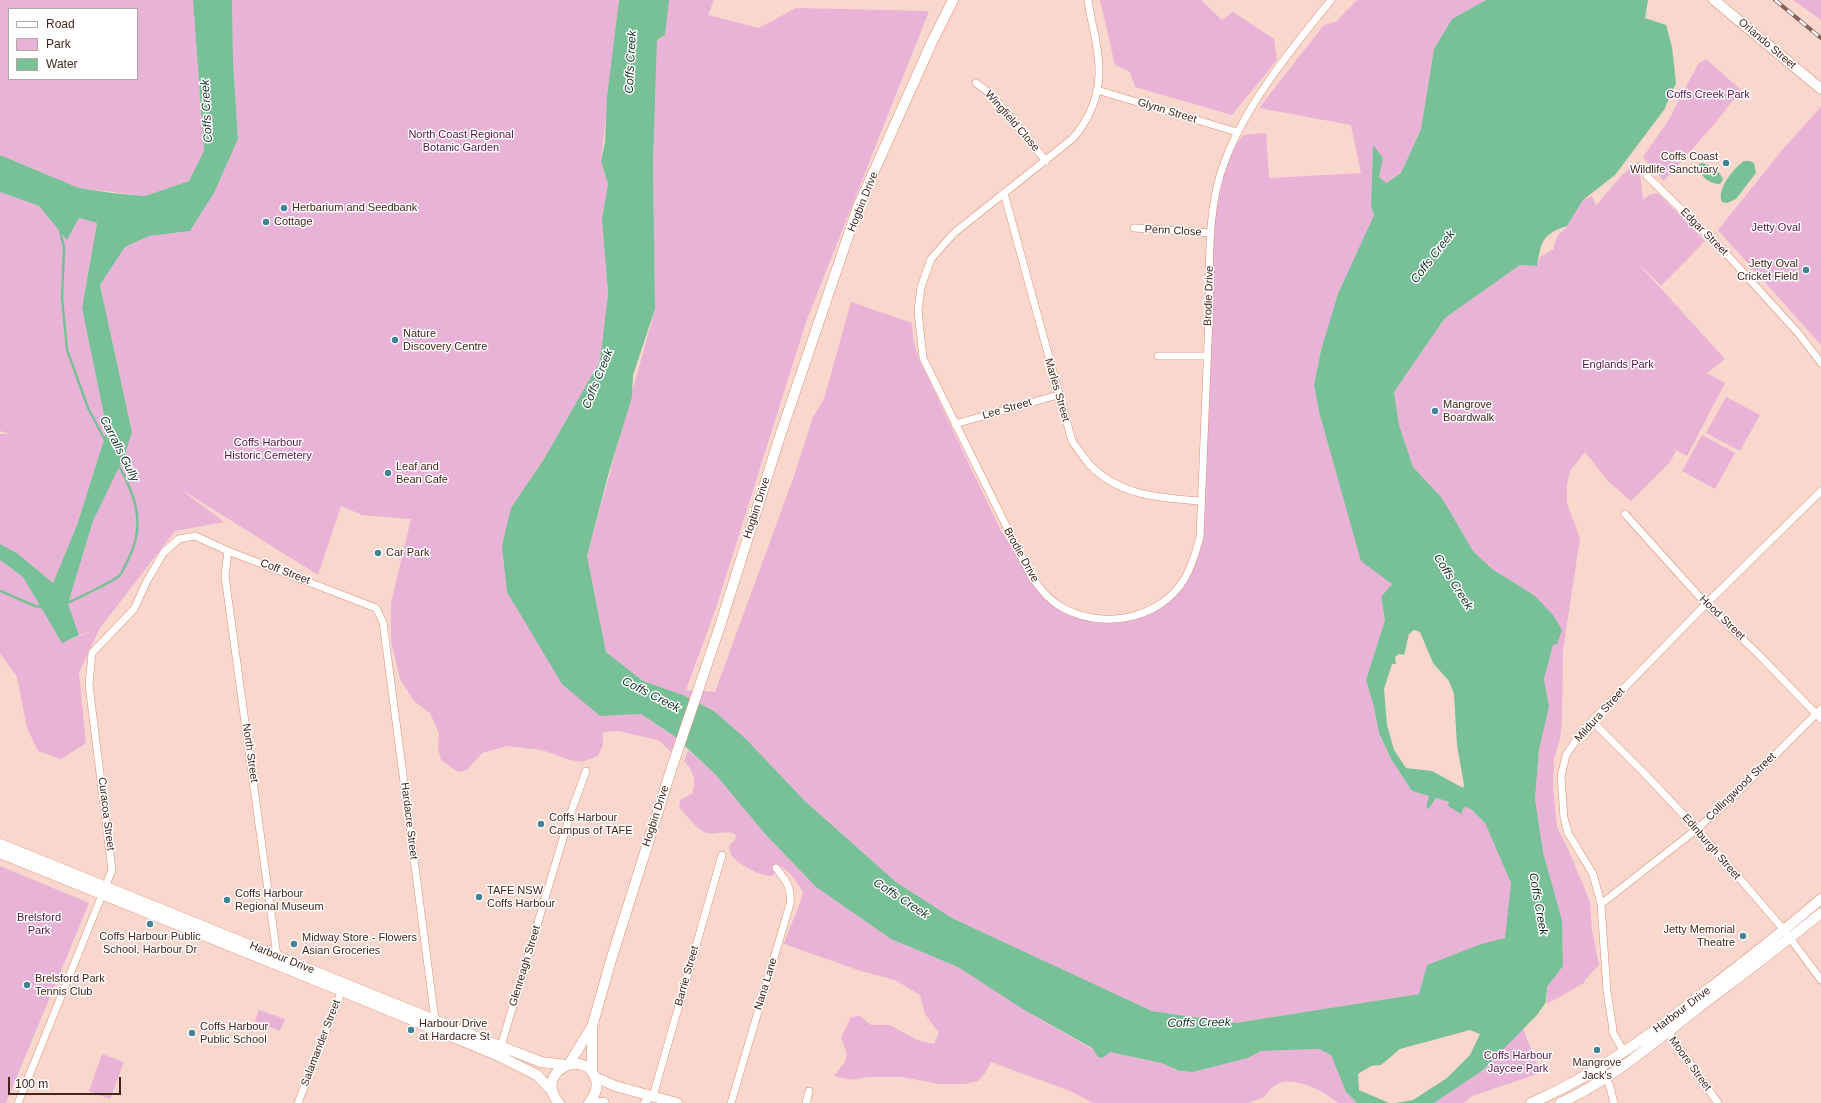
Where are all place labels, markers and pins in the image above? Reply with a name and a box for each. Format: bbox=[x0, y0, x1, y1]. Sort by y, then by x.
place label: Coffs Coast Wildlife Sanctuary bbox=[1630, 150, 1718, 176]
marker: Coffs Coast Wildlife Sanctuary bbox=[1721, 158, 1731, 168]
place label: Herbarium and Seedbank bbox=[292, 201, 417, 215]
marker: Herbarium and Seedbank bbox=[279, 203, 289, 213]
place label: Cottage bbox=[274, 215, 313, 229]
marker: Cottage bbox=[261, 217, 271, 227]
place label: Jetty Oval Cricket Field bbox=[1737, 257, 1798, 283]
marker: Jetty Oval Cricket Field bbox=[1801, 265, 1811, 275]
place label: Nature Discovery Centre bbox=[403, 327, 487, 353]
marker: Nature Discovery Centre bbox=[390, 335, 400, 345]
place label: Mangrove Boardwalk bbox=[1443, 398, 1494, 424]
marker: Mangrove Boardwalk bbox=[1430, 406, 1440, 416]
place label: Leaf and Bean Cafe bbox=[396, 460, 448, 486]
marker: Leaf and Bean Cafe bbox=[383, 468, 393, 478]
place label: Car Park bbox=[386, 546, 429, 560]
marker: Car Park bbox=[373, 548, 383, 558]
place label: Coffs Harbour Campus of TAFE bbox=[549, 811, 633, 837]
marker: Coffs Harbour Campus of TAFE bbox=[536, 819, 546, 829]
place label: TAFE NSW Coffs Harbour bbox=[487, 884, 555, 910]
place label: Coffs Harbour Regional Museum bbox=[235, 887, 324, 913]
marker: TAFE NSW Coffs Harbour bbox=[474, 892, 484, 902]
marker: Coffs Harbour Regional Museum bbox=[222, 895, 232, 905]
marker: Coffs Harbour Public School, Harbour Dr bbox=[145, 919, 155, 929]
place label: Jetty Memorial Theatre bbox=[1663, 923, 1735, 949]
place label: Coffs Harbour Public School, Harbour Dr bbox=[99, 930, 201, 956]
place label: Midway Store - Flowers Asian Groceries bbox=[302, 931, 417, 957]
marker: Jetty Memorial Theatre bbox=[1738, 931, 1748, 941]
marker: Midway Store - Flowers Asian Groceries bbox=[289, 939, 299, 949]
place label: Brelsford Park Tennis Club bbox=[35, 972, 105, 998]
marker: Brelsford Park Tennis Club bbox=[22, 980, 32, 990]
place label: Harbour Drive at Hardacre St bbox=[419, 1017, 490, 1043]
place label: Coffs Harbour Public School bbox=[200, 1020, 268, 1046]
marker: Harbour Drive at Hardacre St bbox=[406, 1025, 416, 1035]
marker: Coffs Harbour Public School bbox=[187, 1028, 197, 1038]
marker: Mangrove Jack's bbox=[1592, 1045, 1602, 1055]
place label: Mangrove Jack's bbox=[1573, 1056, 1621, 1082]

